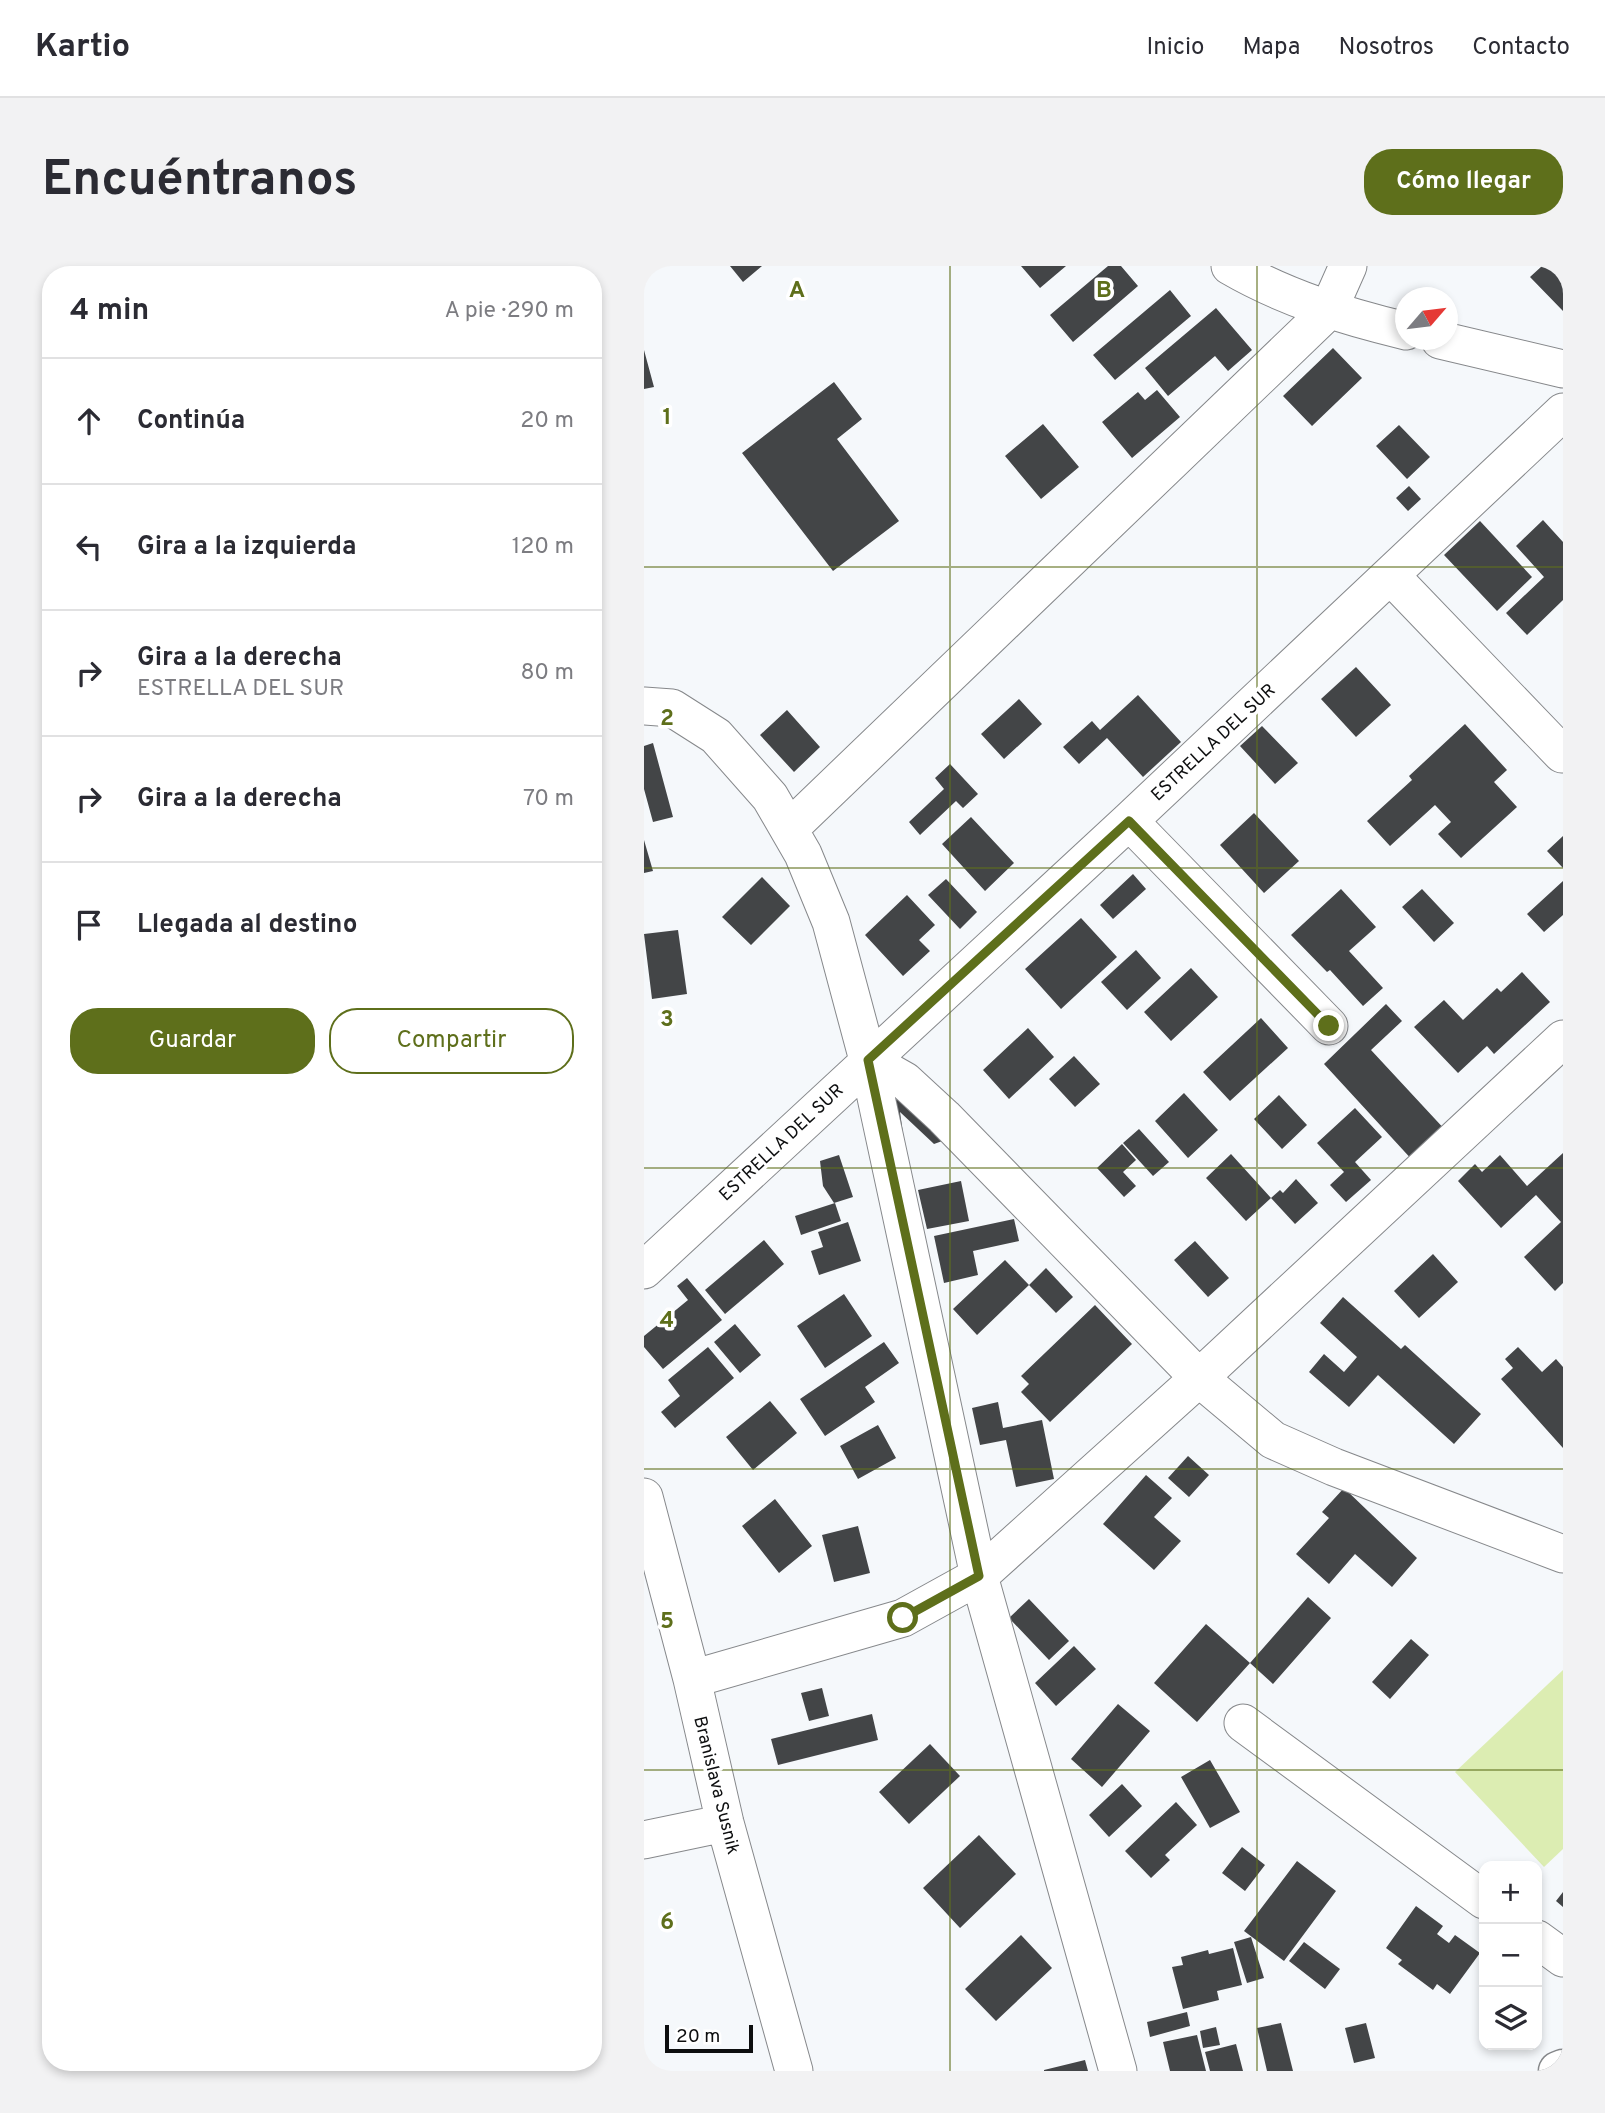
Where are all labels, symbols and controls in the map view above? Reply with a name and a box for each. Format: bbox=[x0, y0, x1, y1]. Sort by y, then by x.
text: Kartio bbox=[35, 27, 130, 69]
text: Inicio bbox=[1147, 33, 1204, 63]
text: Mapa bbox=[1242, 33, 1301, 63]
text: Nosotros bbox=[1339, 33, 1434, 63]
text: Contacto bbox=[1472, 33, 1570, 63]
button: Cómo llegar bbox=[1364, 149, 1563, 215]
text: Encuéntranos bbox=[42, 151, 357, 213]
text: A bbox=[789, 277, 805, 306]
text: B bbox=[1096, 277, 1112, 306]
north arrow bbox=[1395, 287, 1458, 350]
text: 4 min bbox=[70, 293, 149, 330]
text: A pie · 290 m bbox=[445, 297, 574, 326]
icon: ahead bbox=[70, 402, 108, 440]
text: 1 bbox=[662, 404, 672, 433]
text: Continúa bbox=[137, 405, 245, 438]
text: 20 m bbox=[520, 407, 574, 436]
icon: left bbox=[70, 528, 108, 566]
text: Gira a la izquierda bbox=[137, 531, 356, 564]
text: 120 m bbox=[512, 533, 574, 562]
text: Gira a la derecha bbox=[137, 642, 342, 675]
icon: right bbox=[70, 654, 108, 692]
text: 80 m bbox=[521, 659, 574, 688]
text: ESTRELLA DEL SUR bbox=[137, 675, 344, 704]
street label: ESTRELLA DEL SUR bbox=[1147, 679, 1281, 807]
text: 2 bbox=[660, 705, 674, 734]
icon: right bbox=[70, 780, 108, 818]
text: Gira a la derecha bbox=[137, 783, 342, 816]
text: 70 m bbox=[523, 785, 574, 814]
icon: arrive bbox=[70, 906, 108, 944]
text: Llegada al destino bbox=[137, 909, 357, 942]
text: 3 bbox=[660, 1006, 674, 1035]
button: Guardar bbox=[70, 1008, 315, 1074]
button: Compartir bbox=[329, 1008, 574, 1074]
route end bbox=[1313, 1010, 1344, 1041]
street label: ESTRELLA DEL SUR bbox=[715, 1079, 849, 1207]
text: 4 bbox=[660, 1307, 674, 1336]
route start bbox=[887, 1602, 918, 1633]
text: 5 bbox=[660, 1608, 674, 1637]
street label: Branislava Susnik bbox=[687, 1714, 744, 1857]
map controls bbox=[1479, 1861, 1542, 2050]
button: + bbox=[1479, 1861, 1542, 1924]
text: 6 bbox=[660, 1909, 674, 1938]
button: − bbox=[1479, 1924, 1542, 1987]
button: layers bbox=[1479, 1987, 1542, 2050]
scale bar bbox=[665, 2022, 752, 2054]
text: 20 m bbox=[676, 2025, 720, 2049]

